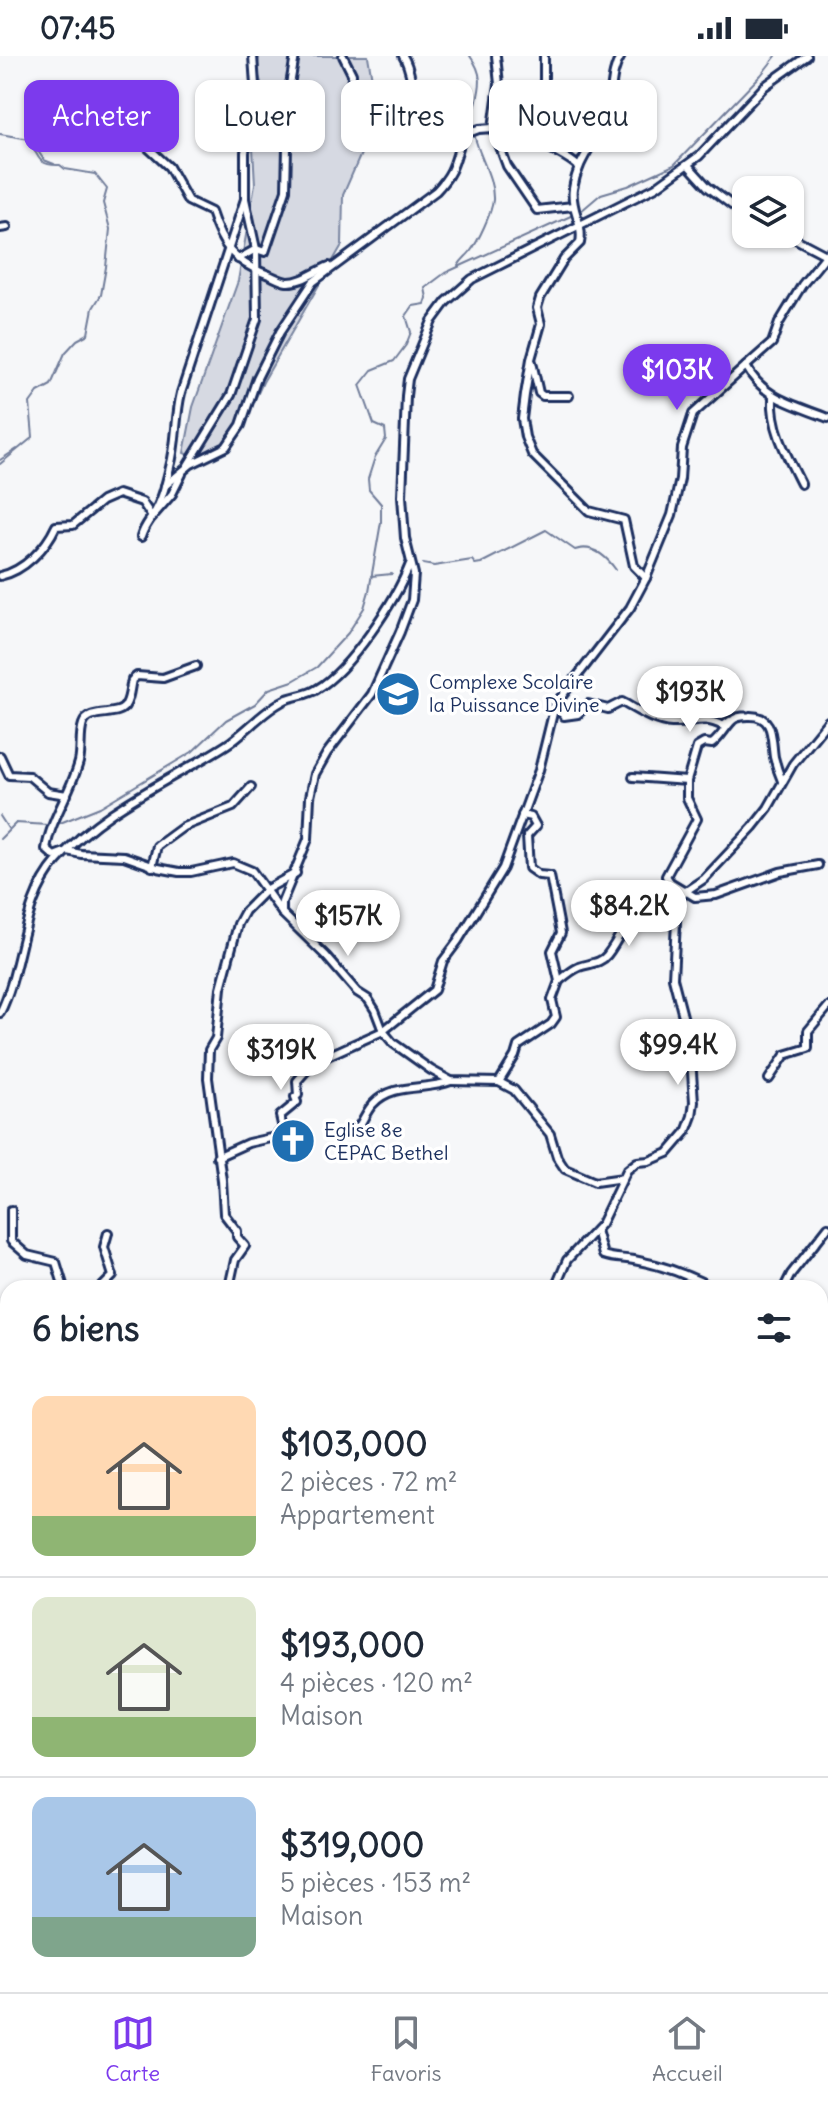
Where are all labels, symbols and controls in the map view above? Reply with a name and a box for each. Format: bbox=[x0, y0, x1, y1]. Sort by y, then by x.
text: 07:45 bbox=[40, 9, 115, 47]
chip: Acheter bbox=[24, 80, 179, 152]
chip: Louer bbox=[195, 80, 325, 152]
chip: Filtres bbox=[341, 80, 473, 152]
chip: Nouveau bbox=[489, 80, 657, 152]
map controls bbox=[732, 176, 804, 248]
button: layers bbox=[732, 176, 804, 248]
pin: $103K bbox=[621, 344, 733, 412]
text: $103K bbox=[641, 353, 713, 386]
pin: $193K bbox=[634, 666, 746, 734]
place label: Complexe Scolaire la Puissance Divine bbox=[429, 669, 600, 717]
school or university icon: Complexe Scolaire la Puissance Divine bbox=[374, 670, 422, 718]
text: $193K bbox=[655, 675, 725, 708]
pin: $84.2K bbox=[564, 880, 694, 948]
text: $84.2K bbox=[589, 889, 669, 922]
pin: $157K bbox=[292, 890, 404, 958]
text: $157K bbox=[314, 899, 382, 932]
pin: $99.4K bbox=[613, 1019, 743, 1087]
pin: $319K bbox=[225, 1024, 337, 1092]
text: $99.4K bbox=[638, 1028, 718, 1061]
text: $319K bbox=[246, 1033, 316, 1066]
church icon: Eglise 8e CEPAC Bethel bbox=[269, 1117, 317, 1165]
place label: Eglise 8e CEPAC Bethel bbox=[324, 1117, 448, 1165]
icon: filters bbox=[752, 1306, 796, 1350]
text: 6 biens bbox=[32, 1307, 140, 1350]
text: $103,000 bbox=[280, 1422, 428, 1465]
icon: home bbox=[96, 1428, 192, 1524]
text: 2 pièces · 72 m² bbox=[280, 1465, 458, 1498]
text: Appartement bbox=[280, 1498, 435, 1531]
text: $193,000 bbox=[280, 1623, 425, 1666]
icon: home bbox=[96, 1629, 192, 1725]
text: 4 pièces · 120 m² bbox=[280, 1666, 473, 1699]
text: Maison bbox=[280, 1699, 363, 1732]
text: $319,000 bbox=[280, 1823, 424, 1866]
icon: home bbox=[96, 1829, 192, 1925]
text: 5 pièces · 153 m² bbox=[280, 1866, 471, 1899]
text: Maison bbox=[280, 1899, 363, 1932]
tab: Carte bbox=[105, 2011, 160, 2087]
tab: Favoris bbox=[371, 2011, 442, 2087]
tab: Accueil bbox=[652, 2011, 723, 2087]

